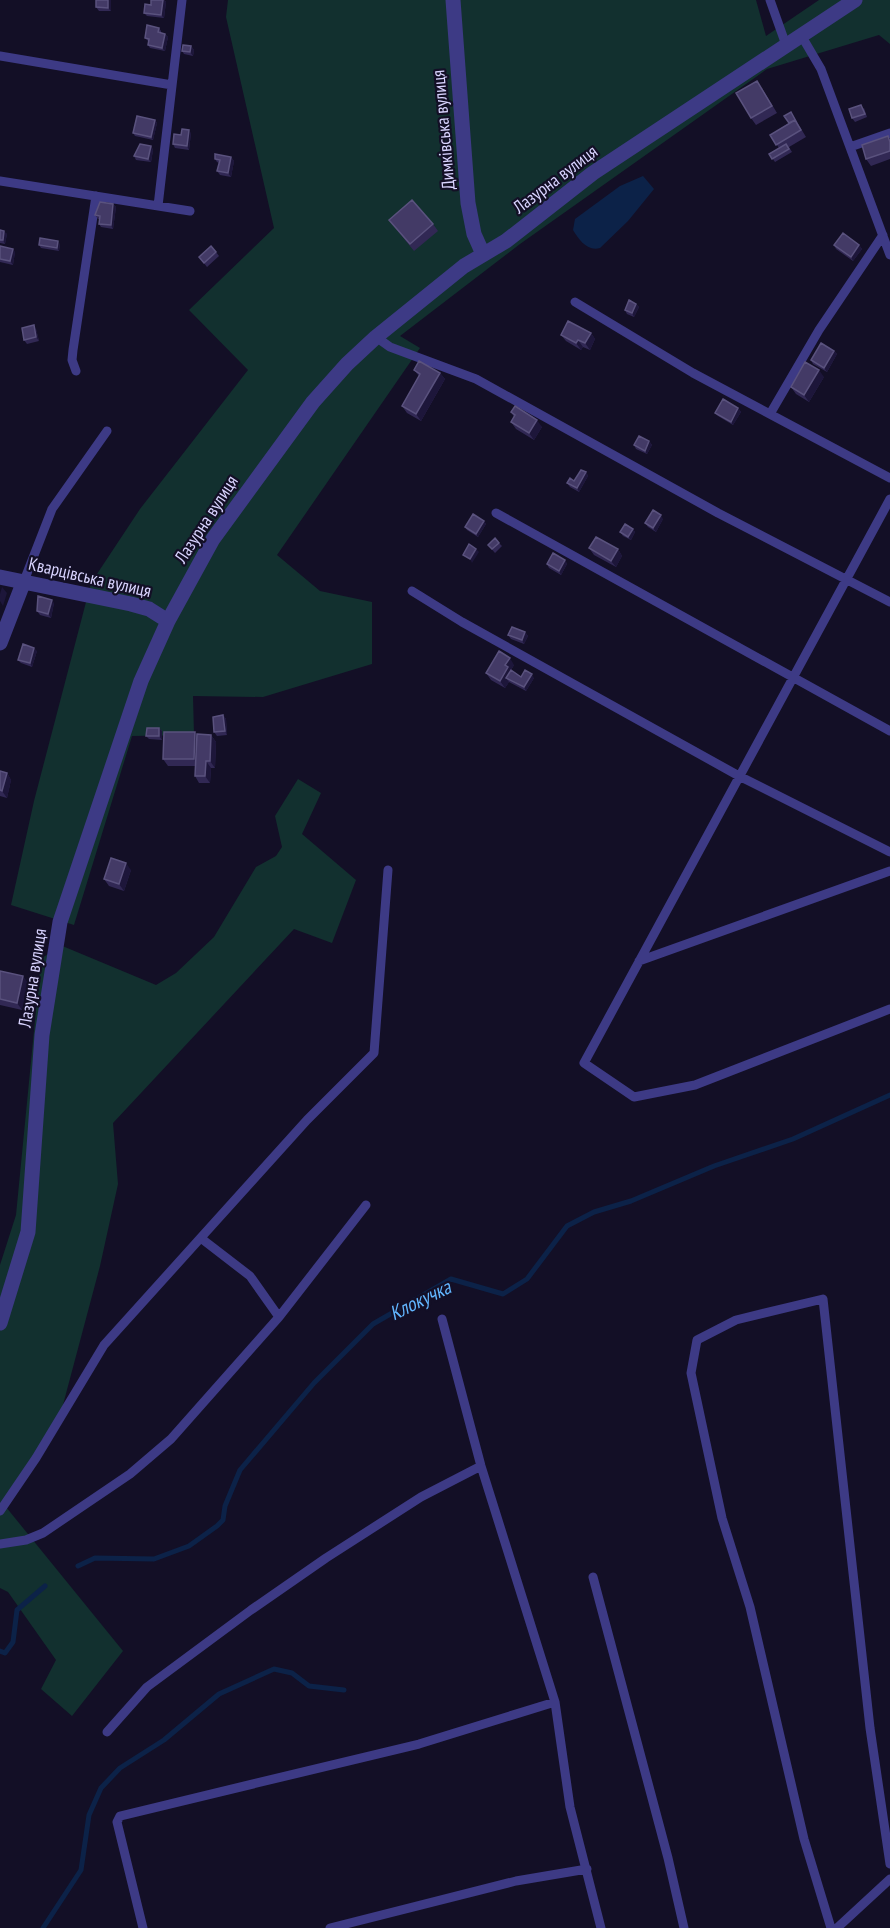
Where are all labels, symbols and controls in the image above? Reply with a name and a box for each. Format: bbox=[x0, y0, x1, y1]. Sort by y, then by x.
street label: Димківська вулиця bbox=[426, 69, 460, 191]
street label: Лазурна вулиця bbox=[507, 140, 602, 219]
street label: Лазурна вулиця bbox=[169, 471, 243, 568]
street label: Кварцівська вулиця bbox=[26, 552, 154, 602]
street label: Лазурна вулиця bbox=[13, 927, 51, 1030]
water label: Клокучка bbox=[385, 1274, 456, 1326]

